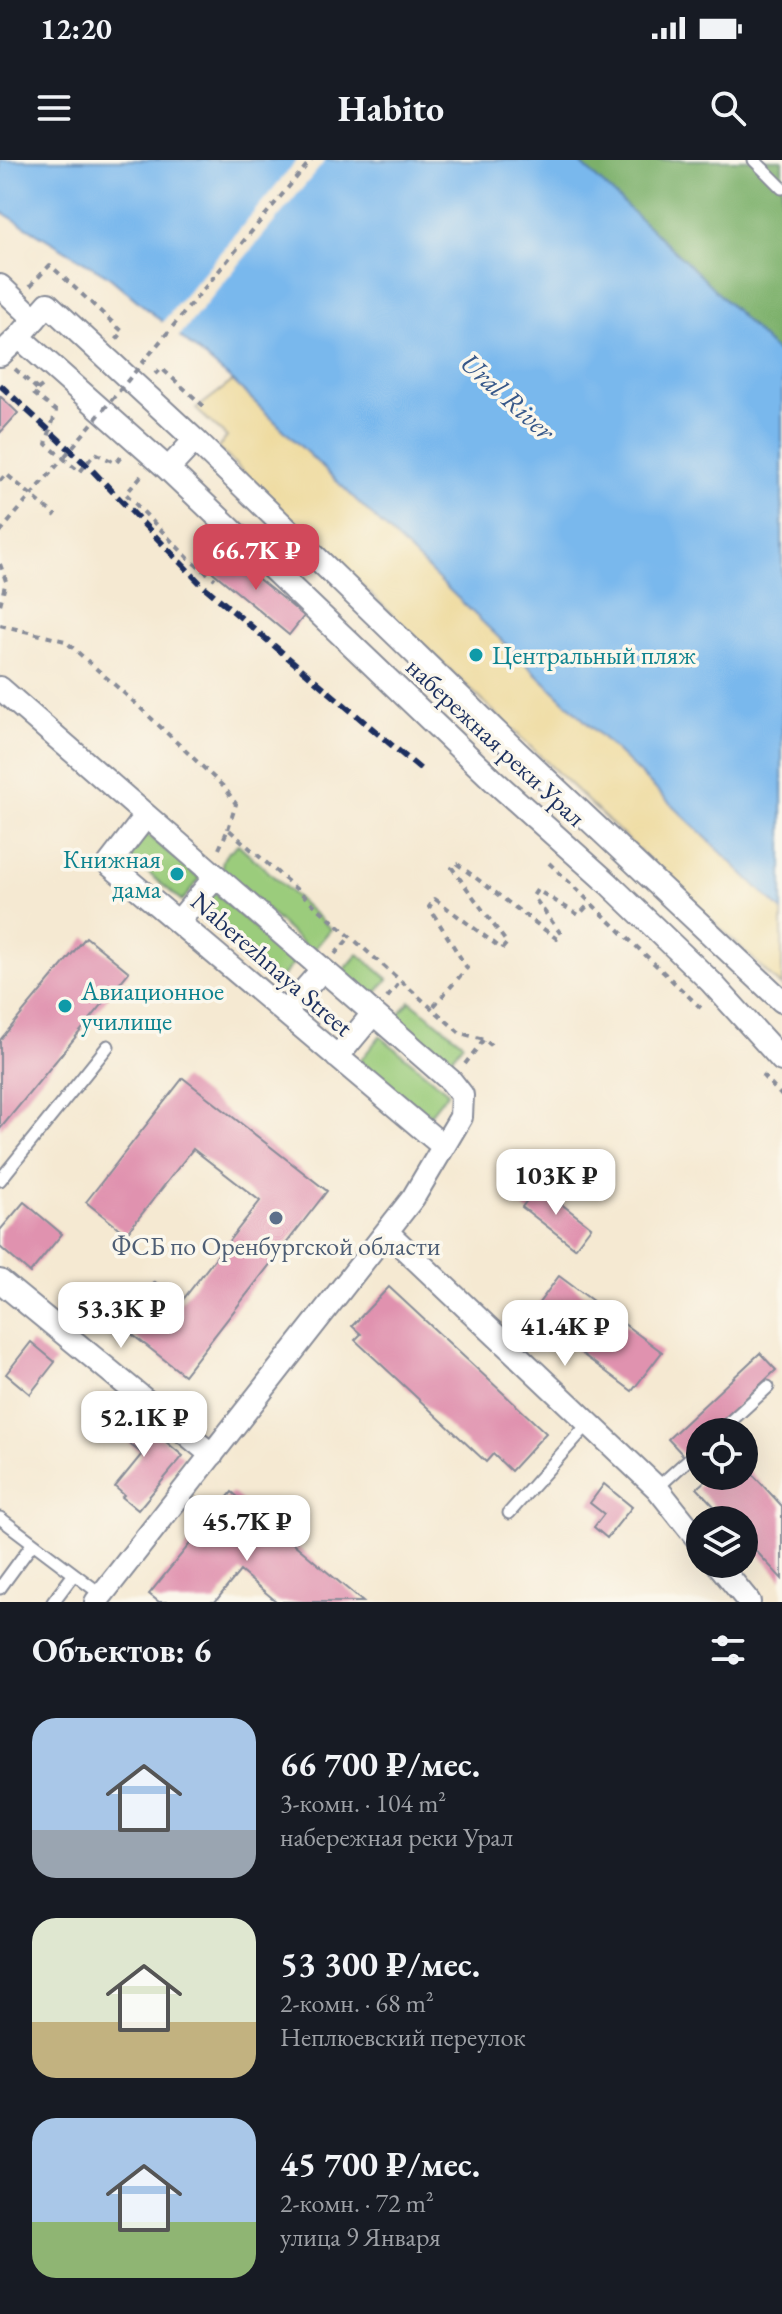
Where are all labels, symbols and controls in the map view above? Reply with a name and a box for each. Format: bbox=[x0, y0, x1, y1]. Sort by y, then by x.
text: 12:20 bbox=[40, 9, 112, 48]
text: Habito bbox=[338, 85, 444, 132]
icon: menu bbox=[32, 86, 76, 130]
icon: search bbox=[706, 86, 750, 130]
water label: Ural River bbox=[453, 344, 564, 449]
pin: 66.7K ₽ bbox=[182, 524, 330, 592]
text: 66.7K ₽ bbox=[211, 533, 301, 567]
place label: Центральный пляж bbox=[492, 638, 696, 672]
marker: Центральный пляж bbox=[467, 646, 485, 664]
street label: набережная реки Урал bbox=[399, 650, 593, 834]
place label: Книжная дама bbox=[63, 842, 162, 906]
marker: Книжная дама bbox=[168, 865, 186, 883]
street label: Naberezhnaya Street bbox=[184, 884, 360, 1044]
place label: Авиационное училище bbox=[80, 974, 224, 1038]
marker: Авиационное училище bbox=[56, 997, 74, 1015]
pin: 103K ₽ bbox=[491, 1149, 621, 1217]
text: 103K ₽ bbox=[514, 1158, 598, 1192]
marker: ФСБ по Оренбургской области bbox=[267, 1209, 285, 1227]
place label: ФСБ по Оренбургской области bbox=[112, 1229, 441, 1263]
pin: 53.3K ₽ bbox=[47, 1282, 195, 1350]
text: 53.3K ₽ bbox=[76, 1291, 166, 1325]
pin: 41.4K ₽ bbox=[491, 1300, 639, 1368]
text: 41.4K ₽ bbox=[520, 1309, 610, 1343]
pin: 52.1K ₽ bbox=[70, 1391, 218, 1459]
text: 52.1K ₽ bbox=[99, 1400, 189, 1434]
map controls bbox=[686, 1418, 758, 1578]
button: locate bbox=[686, 1418, 758, 1490]
pin: 45.7K ₽ bbox=[173, 1495, 321, 1563]
text: 45.7K ₽ bbox=[202, 1504, 292, 1538]
button: layers bbox=[686, 1506, 758, 1578]
text: Объектов: 6 bbox=[32, 1628, 211, 1672]
icon: filters bbox=[706, 1628, 750, 1672]
text: 66 700 ₽/мес. bbox=[280, 1742, 480, 1786]
icon: home bbox=[96, 1750, 192, 1846]
text: 3-комн. · 104 m² bbox=[280, 1786, 446, 1820]
text: набережная реки Урал bbox=[280, 1820, 513, 1854]
text: 53 300 ₽/мес. bbox=[280, 1942, 480, 1986]
icon: home bbox=[96, 1950, 192, 2046]
text: 2-комн. · 68 m² bbox=[280, 1986, 434, 2020]
text: Неплюевский переулок bbox=[280, 2020, 526, 2054]
text: 45 700 ₽/мес. bbox=[280, 2142, 480, 2186]
icon: home bbox=[96, 2150, 192, 2246]
text: 2-комн. · 72 m² bbox=[280, 2186, 434, 2220]
text: улица 9 Января bbox=[280, 2220, 441, 2254]

